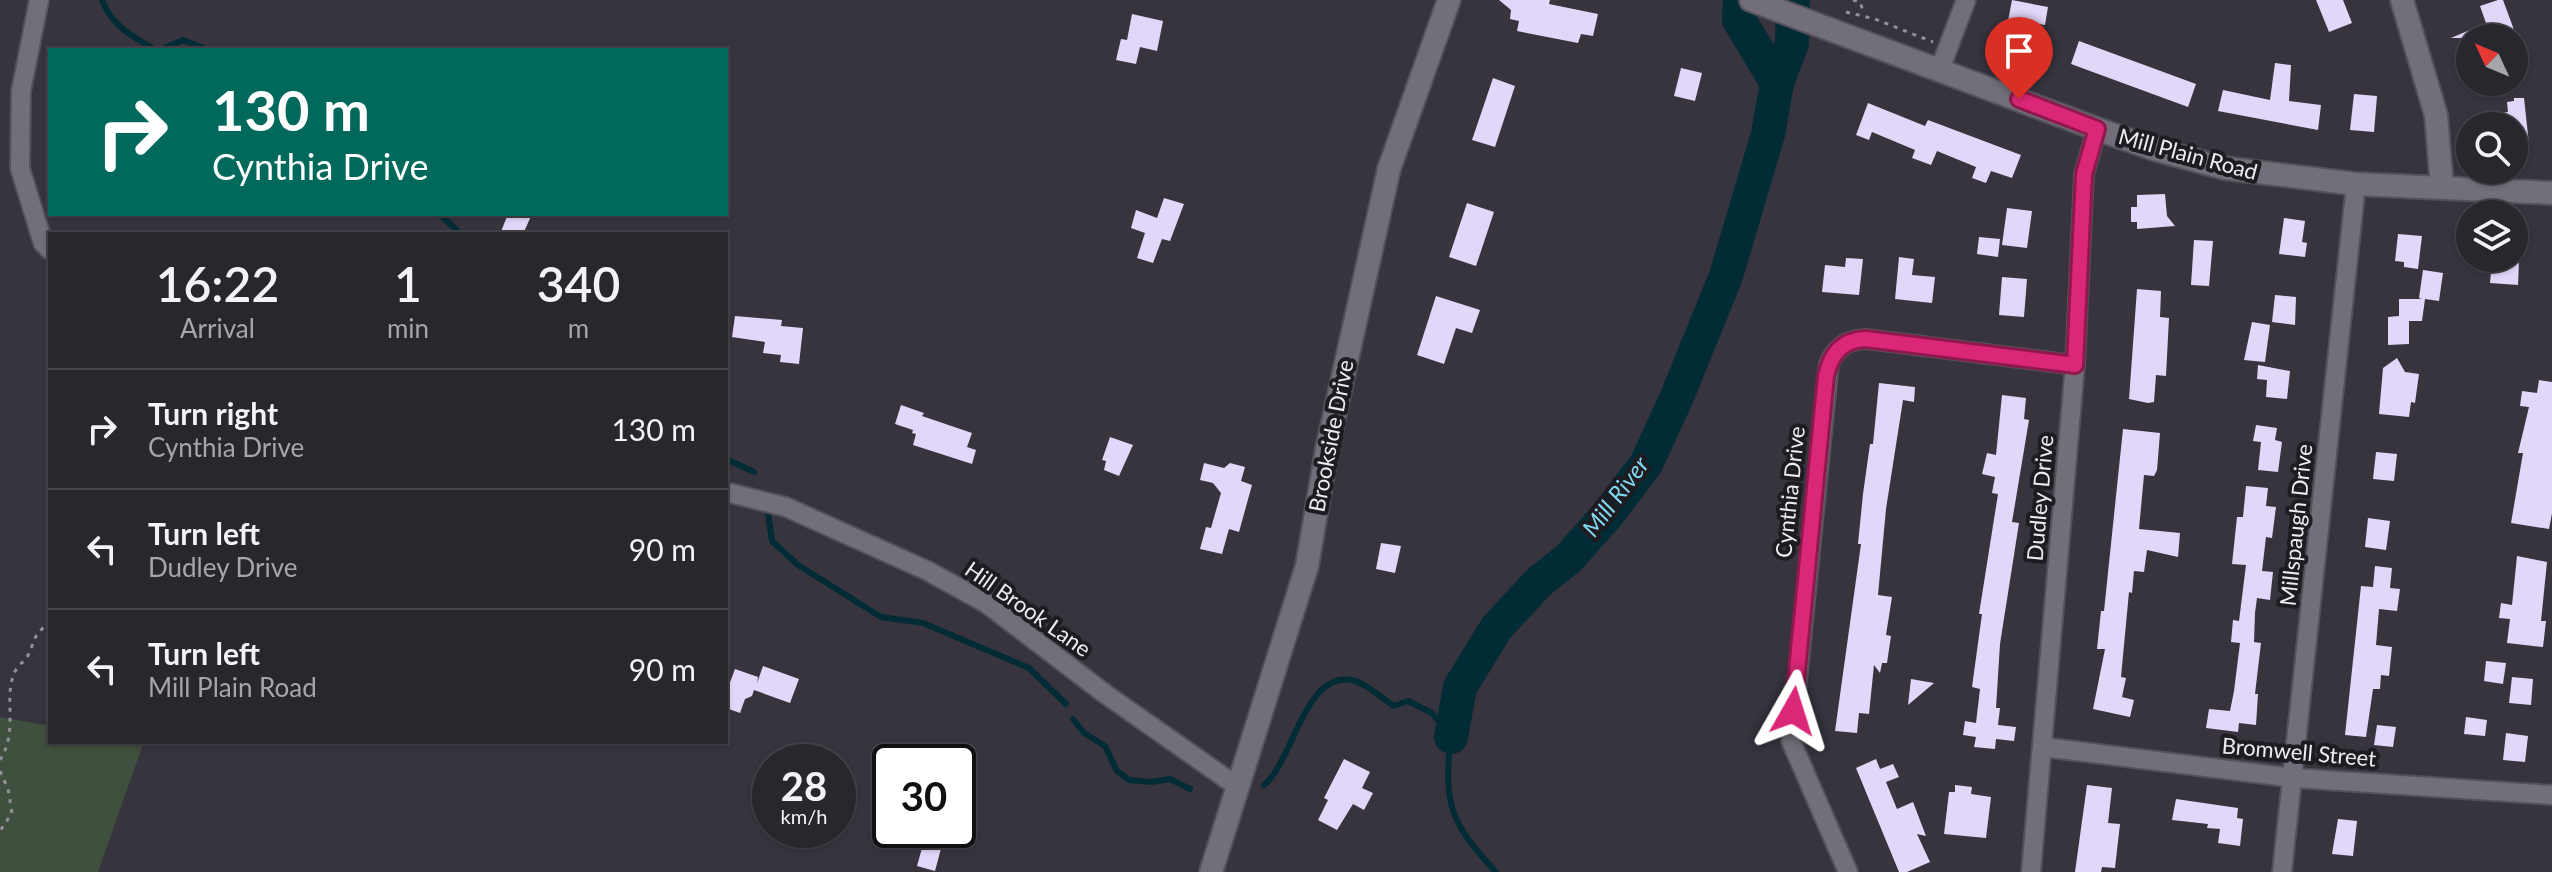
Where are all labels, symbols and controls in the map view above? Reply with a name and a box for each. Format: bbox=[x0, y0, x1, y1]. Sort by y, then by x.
pin bbox=[1985, 17, 2053, 99]
north arrow bbox=[2456, 24, 2528, 96]
map controls bbox=[2456, 24, 2528, 272]
icon: arrive bbox=[1997, 29, 2041, 73]
text: 130 m bbox=[212, 76, 370, 143]
icon: right bbox=[80, 80, 184, 184]
button: search bbox=[2456, 112, 2528, 184]
street label: Mill Plain Road bbox=[2116, 122, 2261, 185]
text: Cynthia Drive bbox=[212, 144, 428, 188]
button: layers bbox=[2456, 200, 2528, 272]
text: 16:22 bbox=[156, 255, 279, 312]
text: 1 bbox=[394, 255, 422, 312]
text: 340 bbox=[537, 255, 620, 312]
text: Arrival bbox=[180, 312, 255, 344]
text: min bbox=[387, 312, 429, 344]
text: m bbox=[568, 312, 589, 344]
street label: Brookside Drive bbox=[1303, 358, 1358, 514]
text: Turn right bbox=[148, 395, 278, 431]
icon: right bbox=[80, 407, 124, 451]
text: 130 m bbox=[611, 411, 696, 447]
street label: Cynthia Drive bbox=[1769, 425, 1810, 559]
text: Cynthia Drive bbox=[148, 431, 304, 463]
street label: Dudley Drive bbox=[2021, 434, 2058, 562]
street label: Millspaugh Drive bbox=[2274, 443, 2317, 607]
water label: Mill River bbox=[1575, 450, 1655, 542]
text: Turn left bbox=[148, 515, 260, 551]
icon: left bbox=[80, 527, 124, 571]
text: 90 m bbox=[629, 531, 696, 567]
text: Dudley Drive bbox=[148, 551, 298, 583]
street label: Hill Brook Lane bbox=[960, 555, 1096, 662]
text: Turn left bbox=[148, 635, 260, 671]
icon: left bbox=[80, 647, 124, 691]
text: 90 m bbox=[629, 651, 696, 687]
position arrow bbox=[1751, 669, 1835, 753]
text: Mill Plain Road bbox=[148, 671, 317, 703]
street label: Bromwell Street bbox=[2221, 731, 2377, 772]
speed limit sign: 30 bbox=[872, 744, 976, 848]
text: 28 bbox=[781, 762, 827, 810]
text: km/h bbox=[781, 804, 827, 828]

